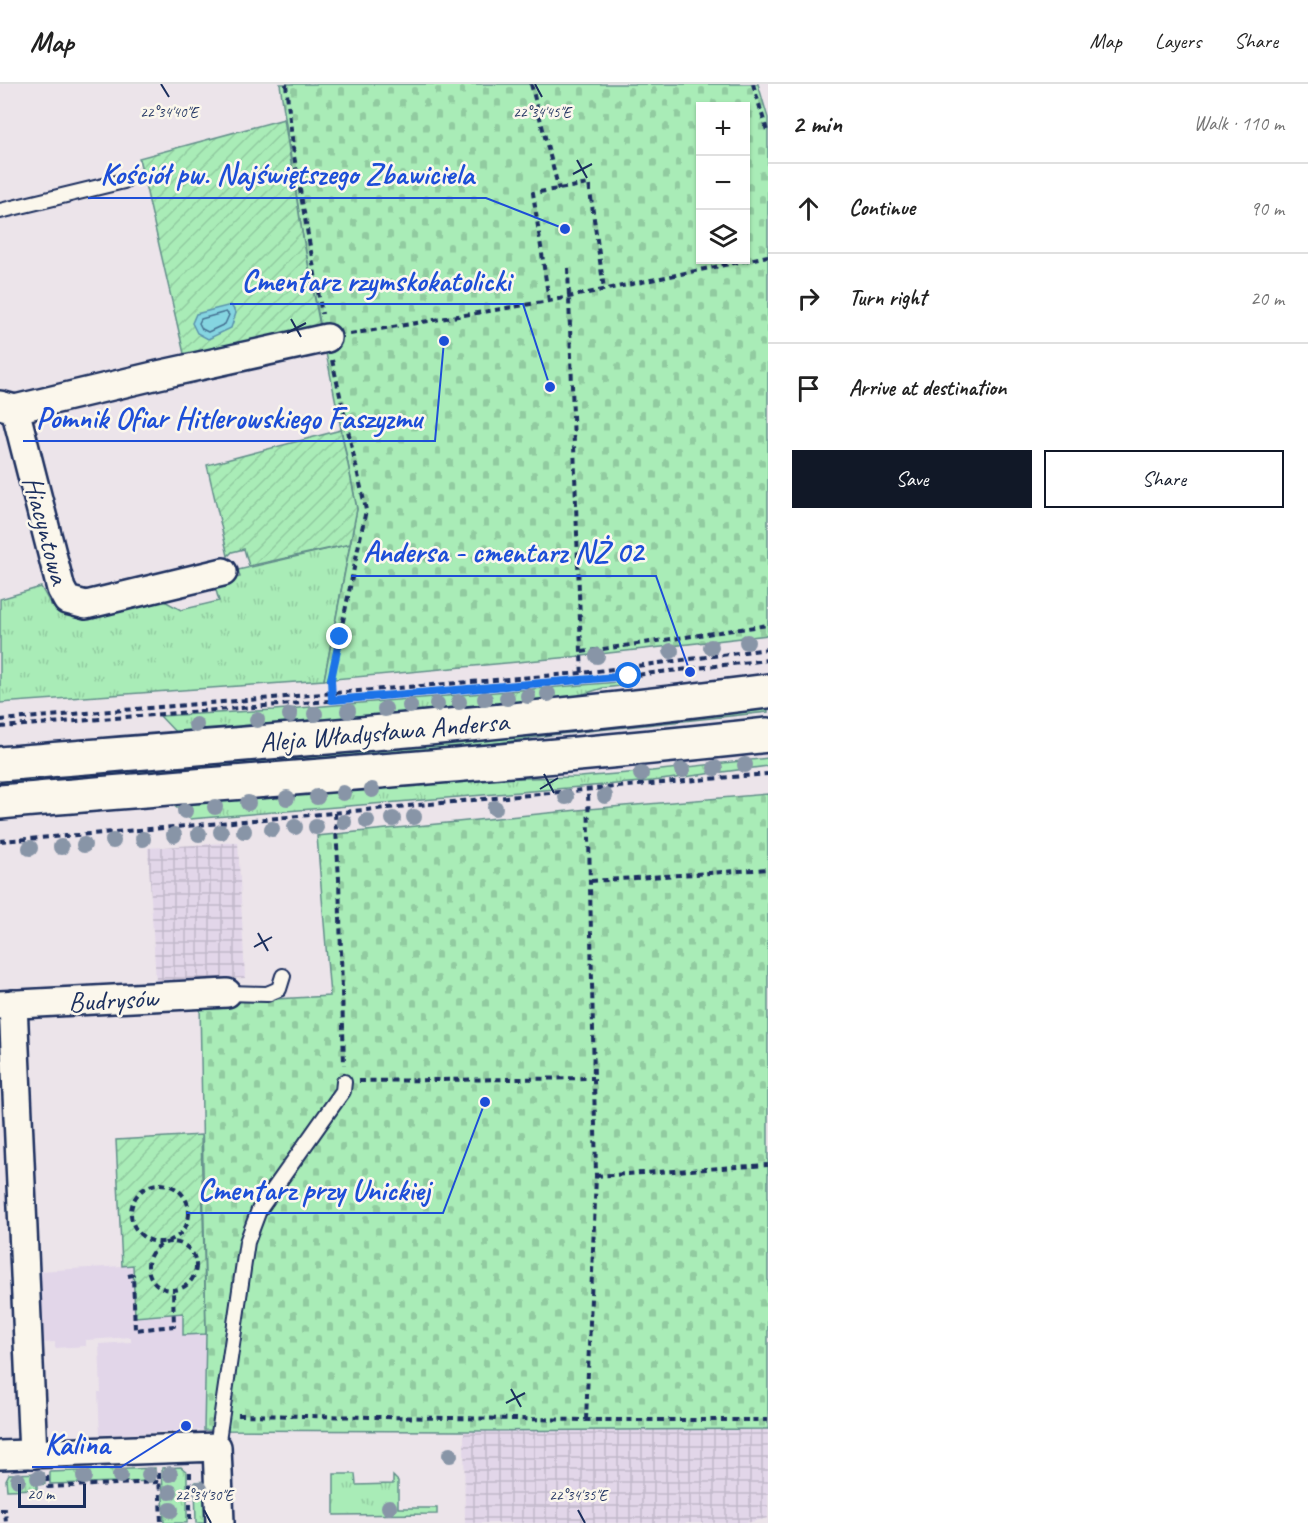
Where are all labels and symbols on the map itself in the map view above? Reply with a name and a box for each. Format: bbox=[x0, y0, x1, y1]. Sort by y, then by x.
text: 22°34'40"E bbox=[140, 103, 200, 122]
text: 22°34'45"E bbox=[513, 103, 573, 122]
callout: Kościół pw. Najświętszego Zbawiciela bbox=[88, 150, 486, 198]
text: Kościół pw. Najświętszego Zbawiciela bbox=[100, 155, 476, 193]
callout: Cmentarz rzymskokatolicki bbox=[230, 256, 523, 304]
text: Cmentarz rzymskokatolicki bbox=[241, 262, 515, 301]
callout: Pomnik Ofiar Hitlerowskiego Faszyzmu bbox=[23, 393, 435, 441]
text: Pomnik Ofiar Hitlerowskiego Faszyzmu bbox=[36, 399, 425, 438]
street label: Hiacyntowa bbox=[15, 472, 78, 590]
callout: Andersa - cmentarz NŻ 02 bbox=[351, 528, 656, 576]
text: Andersa - cmentarz NŻ 02 bbox=[363, 533, 646, 571]
route end bbox=[326, 623, 352, 649]
route start bbox=[615, 662, 641, 688]
street label: Aleja Władysława Andersa bbox=[258, 703, 512, 760]
street label: Budrysów bbox=[67, 980, 161, 1019]
callout: Cmentarz przy Unickiej bbox=[186, 1165, 443, 1213]
text: Cmentarz przy Unickiej bbox=[198, 1171, 434, 1209]
callout: Kalina bbox=[32, 1419, 121, 1467]
text: Kalina bbox=[45, 1425, 112, 1463]
scale bar bbox=[18, 1481, 86, 1508]
text: 22°34'30"E bbox=[175, 1486, 235, 1505]
text: 22°34'35"E bbox=[549, 1486, 609, 1505]

